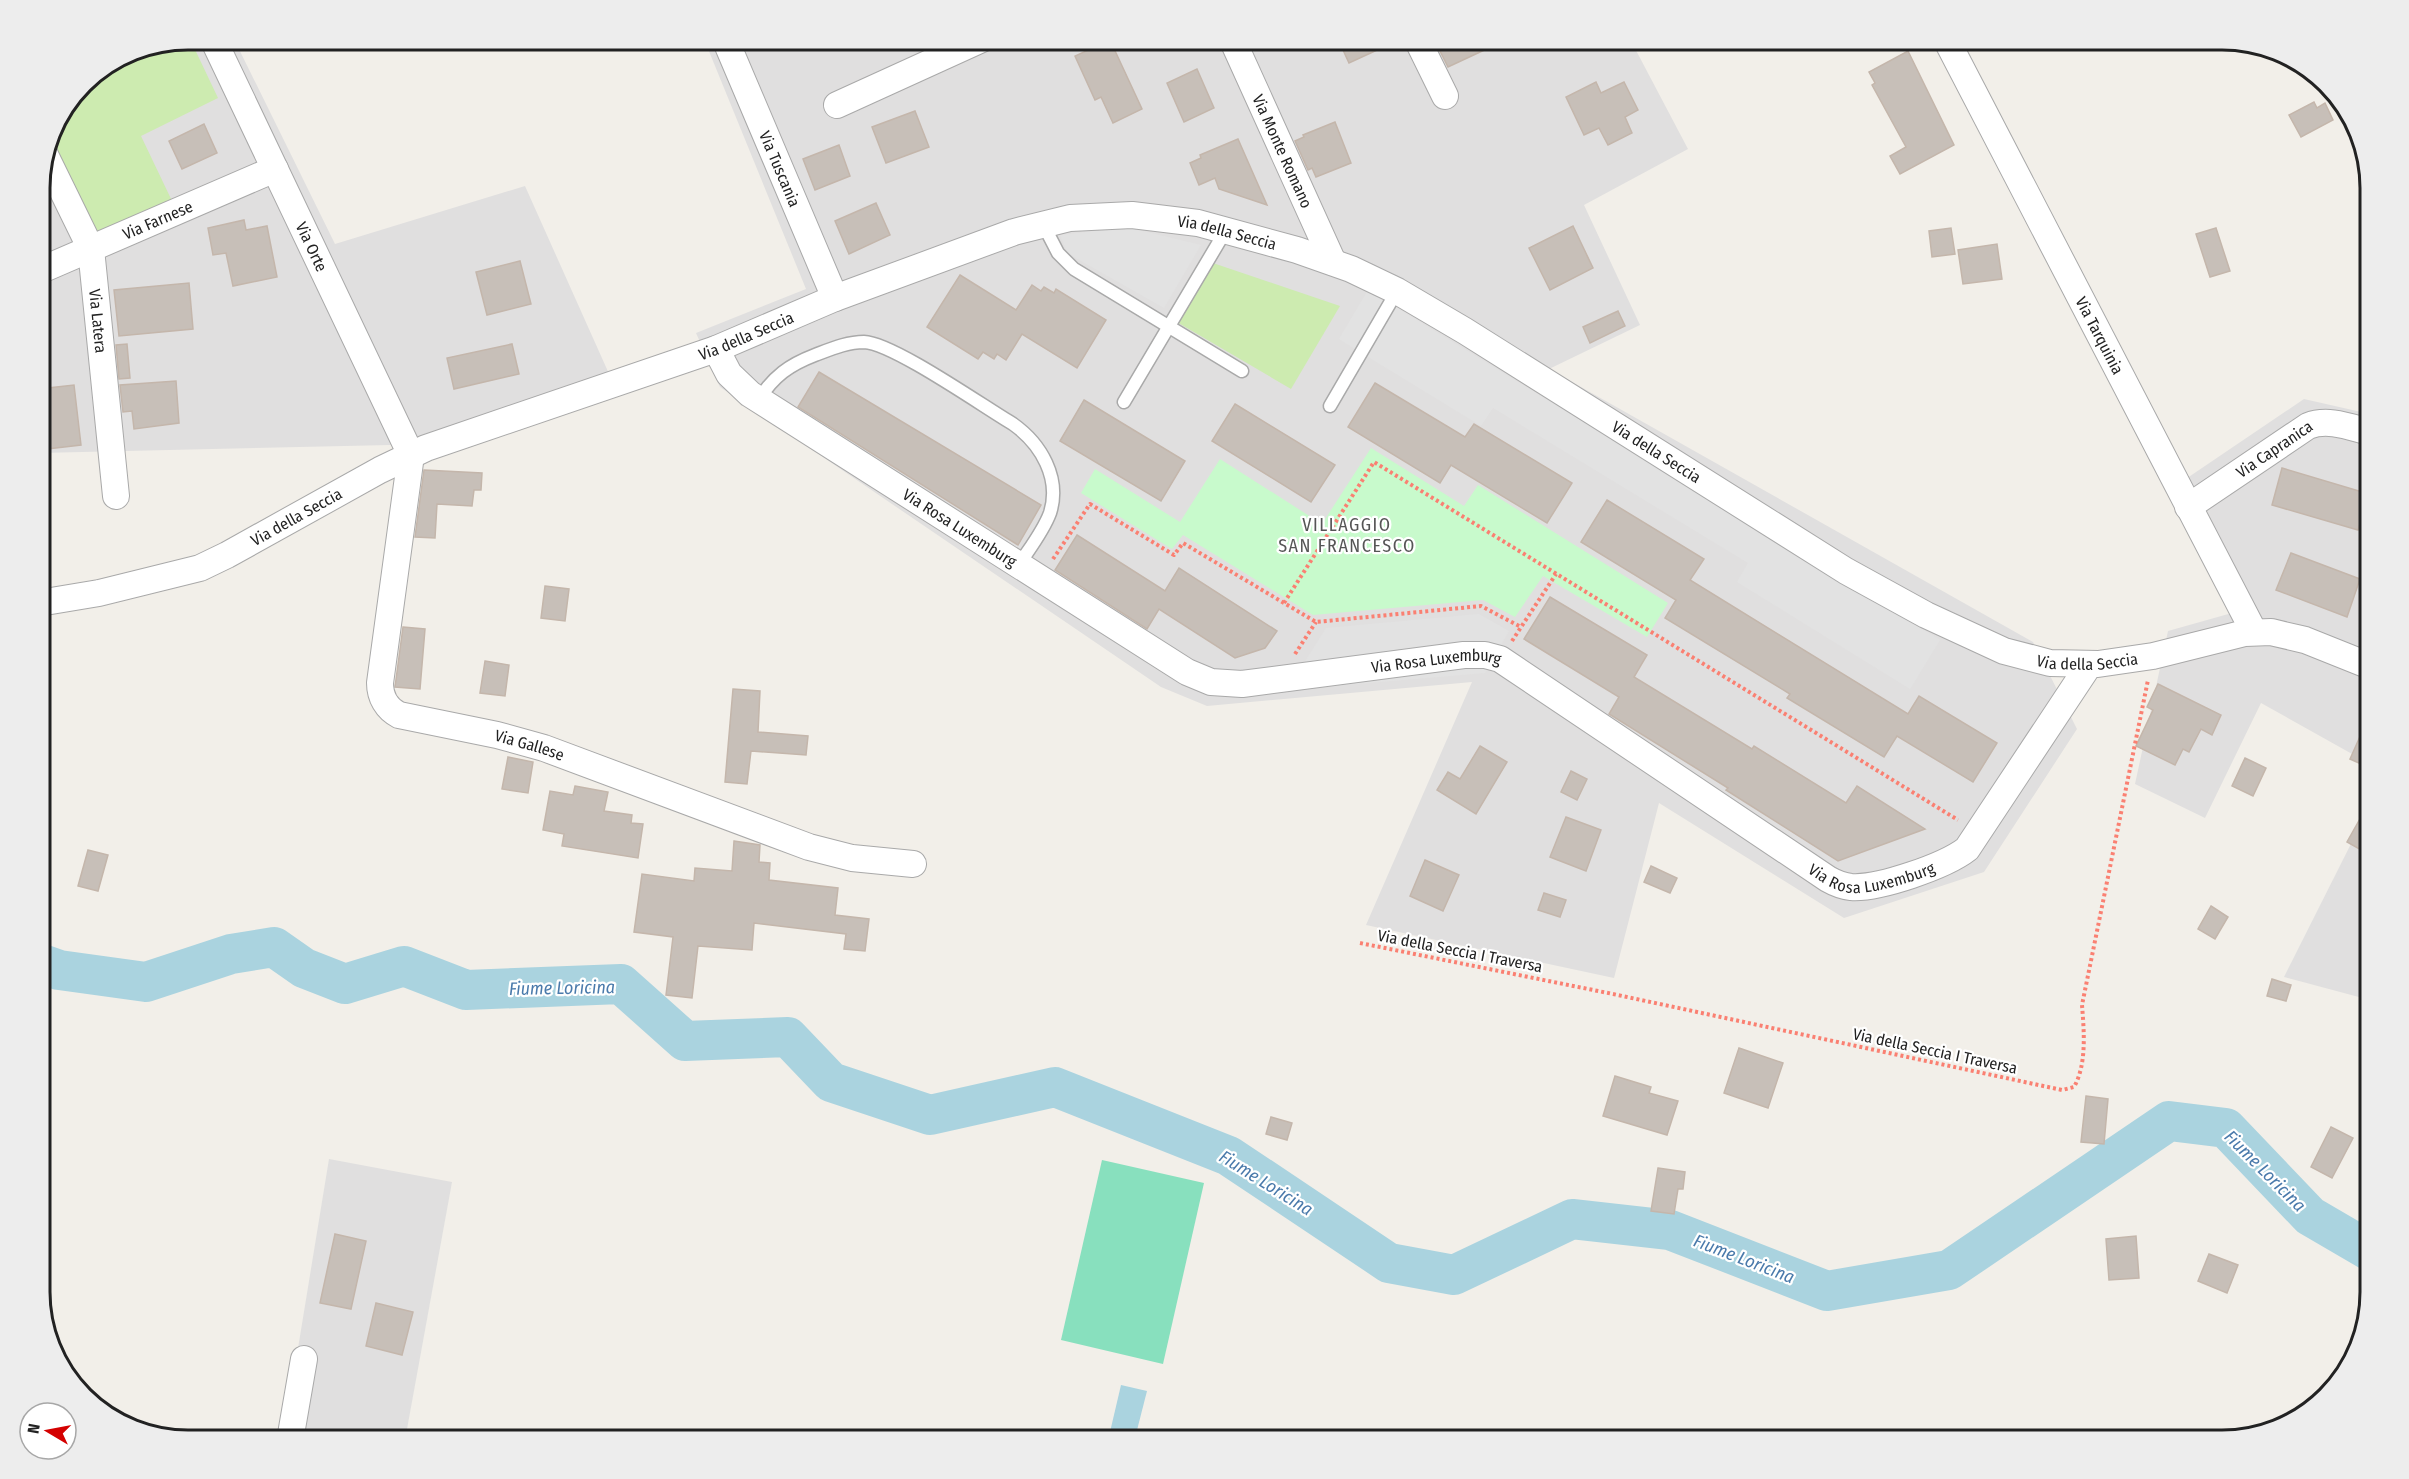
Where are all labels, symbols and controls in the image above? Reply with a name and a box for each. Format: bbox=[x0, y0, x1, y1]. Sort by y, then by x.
street label: Via Monte Romano bbox=[1249, 91, 1317, 211]
street label: Via Tuscania bbox=[756, 128, 805, 210]
street label: Via Farnese bbox=[119, 196, 195, 243]
street label: Via della Seccia bbox=[1176, 211, 1279, 253]
street label: Via Orte bbox=[292, 219, 332, 274]
street label: Via Latera bbox=[86, 288, 111, 354]
street label: Via Tarquinia bbox=[2072, 293, 2128, 378]
street label: Via della Seccia bbox=[696, 307, 797, 364]
street label: Via Capranica bbox=[2232, 416, 2316, 481]
street label: Via della Seccia bbox=[1609, 417, 1705, 487]
street label: Via della Seccia bbox=[247, 484, 345, 549]
street label: Via Rosa Luxemburg bbox=[899, 484, 1021, 571]
district label: VILLAGGIO SAN FRANCESCO bbox=[1278, 514, 1416, 557]
street label: Via Rosa Luxemburg bbox=[1370, 646, 1504, 677]
street label: Via della Seccia bbox=[2035, 649, 2139, 674]
street label: Via Gallese bbox=[493, 725, 567, 764]
street label: Via Rosa Luxemburg bbox=[1807, 852, 1939, 874]
text: Via Rosa Luxemburg bbox=[1805, 858, 1938, 897]
street label: Via della Seccia I Traversa bbox=[1376, 926, 1544, 976]
water label: Fiume Loricina bbox=[509, 976, 615, 1000]
street label: Via della Seccia I Traversa bbox=[1851, 1024, 2019, 1078]
water label: Fiume Loricina bbox=[2220, 1126, 2310, 1216]
water label: Fiume Loricina bbox=[1215, 1146, 1317, 1220]
water label: Fiume Loricina bbox=[1690, 1230, 1798, 1288]
north arrow bbox=[18, 1401, 78, 1461]
text: N bbox=[24, 1422, 44, 1435]

